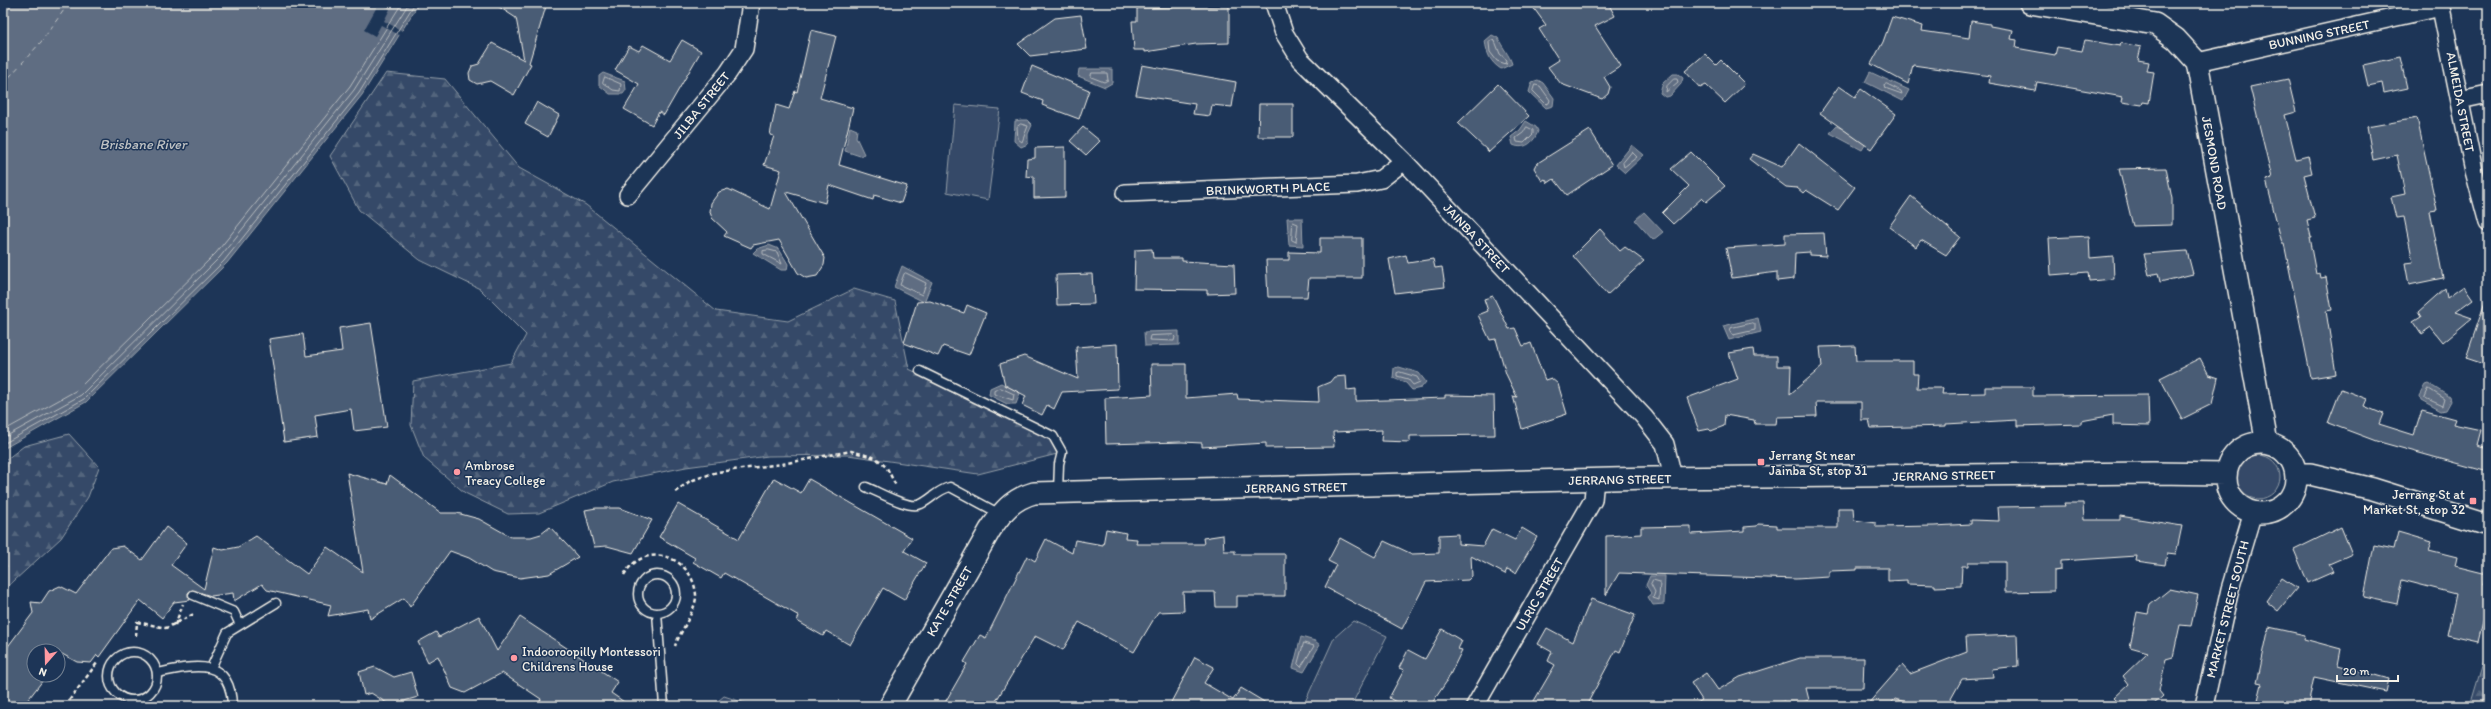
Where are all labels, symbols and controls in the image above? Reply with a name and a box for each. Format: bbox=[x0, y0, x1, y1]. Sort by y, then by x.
street label: BUNNING STREET bbox=[2267, 16, 2372, 53]
street label: ALMEIDA STREET bbox=[2443, 51, 2478, 154]
street label: JILBA STREET bbox=[670, 68, 733, 142]
street label: JESMOND ROAD bbox=[2199, 115, 2230, 211]
water label: Brisbane River bbox=[99, 136, 188, 153]
street label: BRINKWORTH PLACE bbox=[1206, 179, 1330, 198]
street label: JAINBA STREET bbox=[1440, 200, 1514, 277]
place label: Jerrang St near Jainba St, stop 31 bbox=[1769, 448, 1867, 478]
marker: Jerrang St near Jainba St, stop 31 bbox=[1756, 457, 1766, 467]
place label: Ambrose Treacy College bbox=[465, 458, 545, 488]
marker: Ambrose Treacy College bbox=[452, 467, 462, 477]
street label: JERRANG STREET bbox=[1892, 467, 1996, 484]
street label: JERRANG STREET bbox=[1568, 471, 1672, 488]
street label: JERRANG STREET bbox=[1244, 479, 1348, 496]
place label: Jerrang St at Market St, stop 32 bbox=[2363, 487, 2465, 517]
marker: Jerrang St at Market St, stop 32 bbox=[2468, 496, 2478, 506]
street label: MARKET STREET SOUTH bbox=[2203, 539, 2252, 679]
street label: ULRIC STREET bbox=[1512, 554, 1567, 634]
street label: KATE STREET bbox=[923, 563, 976, 639]
north arrow bbox=[26, 643, 66, 683]
place label: Indooroopilly Montessori Childrens House bbox=[522, 644, 661, 674]
marker: Indooroopilly Montessori Childrens House bbox=[509, 653, 519, 663]
scale bar bbox=[2337, 657, 2398, 683]
text: 20 m bbox=[2343, 664, 2370, 678]
text: N bbox=[37, 665, 48, 679]

